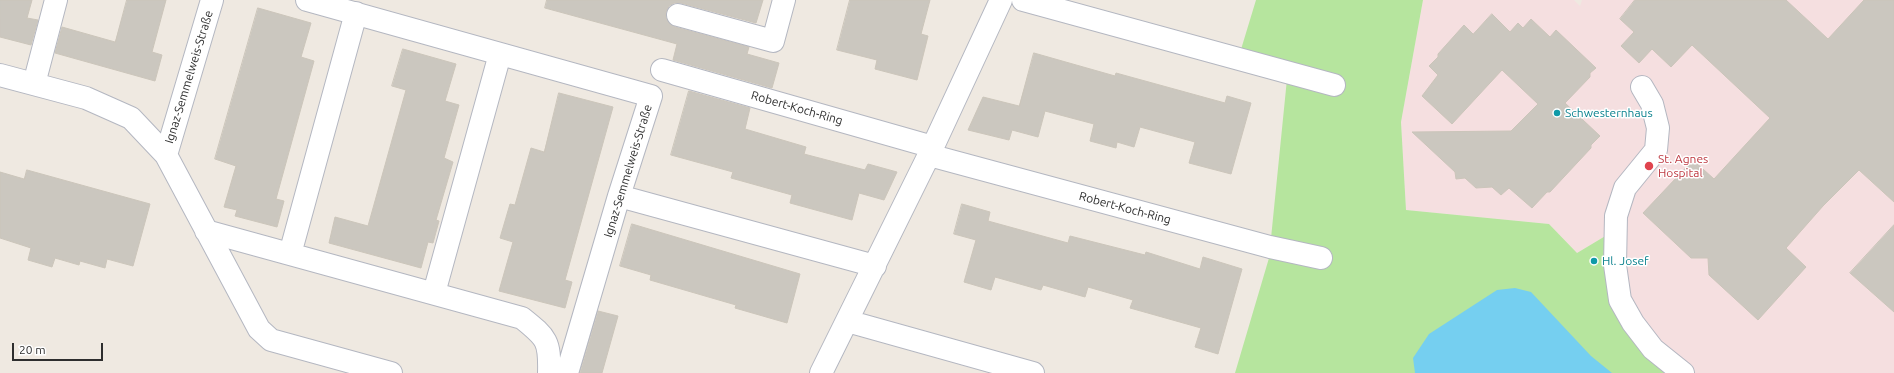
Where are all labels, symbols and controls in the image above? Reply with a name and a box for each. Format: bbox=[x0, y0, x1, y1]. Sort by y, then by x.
street label: Ignaz-Semmelweis-Straße bbox=[162, 9, 216, 145]
street label: Robert-Koch-Ring bbox=[749, 88, 845, 128]
street label: Ignaz-Semmelweis-Straße bbox=[601, 103, 655, 239]
place label: Schwesternhaus bbox=[1565, 106, 1653, 120]
marker: Schwesternhaus bbox=[1552, 108, 1562, 118]
place label: St. Agnes Hospital bbox=[1658, 152, 1708, 180]
marker: St. Agnes Hospital bbox=[1643, 160, 1655, 172]
street label: Robert-Koch-Ring bbox=[1077, 189, 1173, 227]
place label: Hl. Josef bbox=[1602, 254, 1649, 268]
marker: Hl. Josef bbox=[1589, 256, 1599, 266]
scale bar bbox=[14, 335, 105, 361]
text: 20 m bbox=[19, 343, 46, 356]

